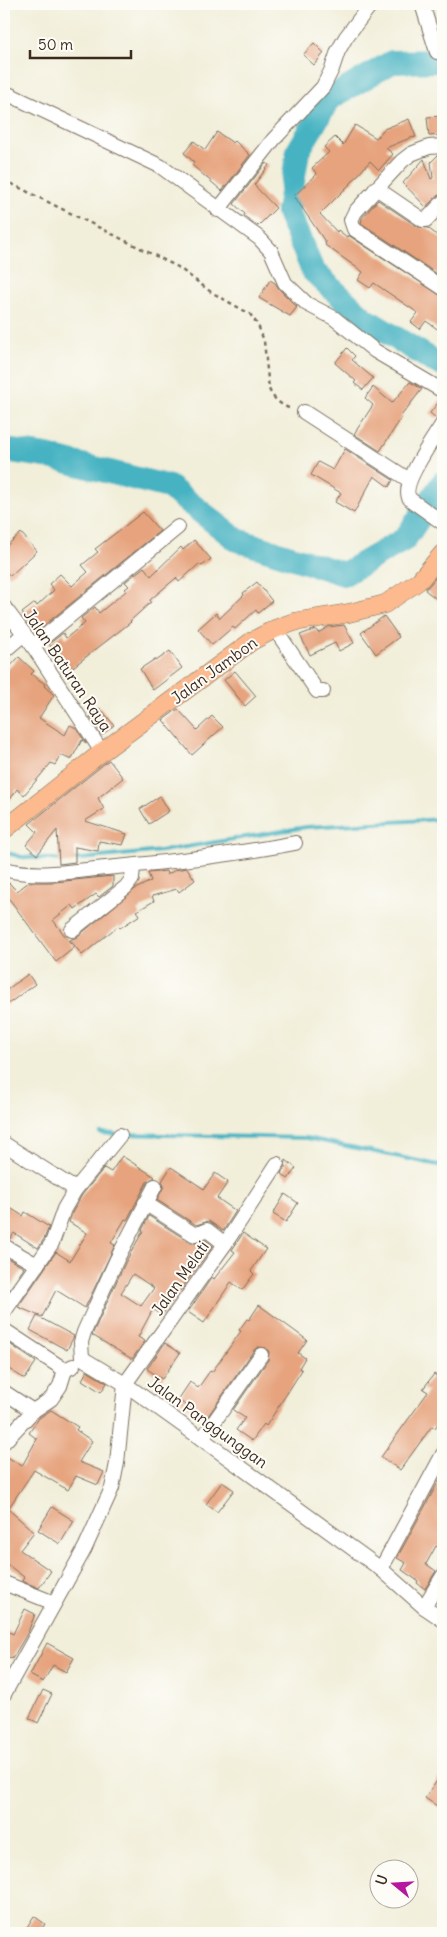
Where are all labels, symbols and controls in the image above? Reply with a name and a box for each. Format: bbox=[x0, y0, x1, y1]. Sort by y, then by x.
scale bar bbox=[30, 28, 131, 60]
text: 50 m bbox=[38, 35, 73, 54]
street label: Jalan Baturan Raya bbox=[20, 605, 116, 735]
street label: Jalan Jambon bbox=[167, 632, 261, 708]
street label: Jalan Melati bbox=[147, 1237, 213, 1319]
street label: Jalan Panggunggan bbox=[144, 1372, 272, 1472]
north arrow bbox=[370, 1860, 420, 1910]
text: U bbox=[372, 1873, 392, 1887]

